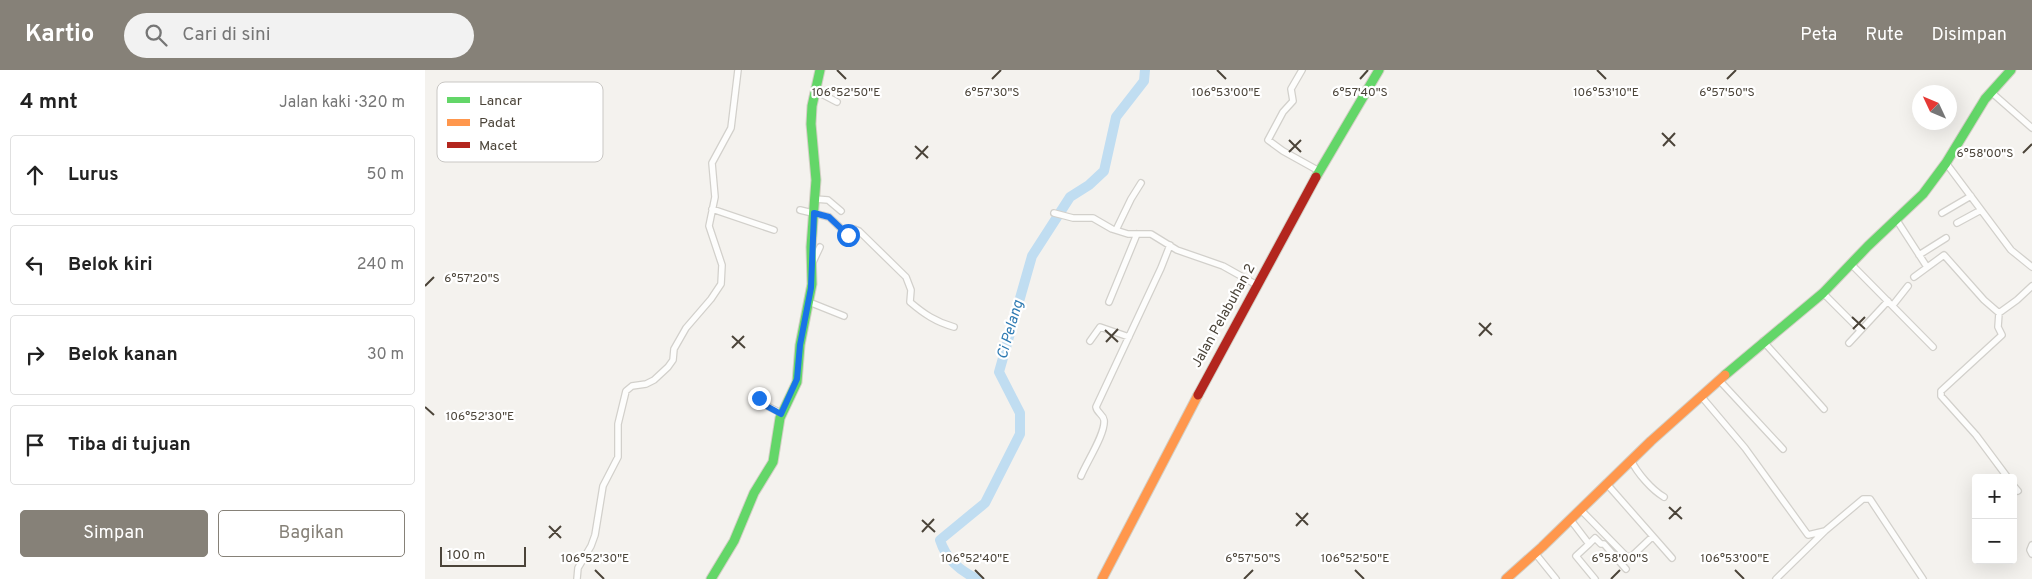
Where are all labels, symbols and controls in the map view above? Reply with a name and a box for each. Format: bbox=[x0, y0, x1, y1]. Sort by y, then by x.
search box bbox=[124, 13, 474, 58]
text: Kartio bbox=[25, 20, 94, 50]
icon: search bbox=[142, 21, 170, 49]
text: Cari di sini bbox=[182, 23, 271, 47]
text: Peta bbox=[1800, 24, 1837, 47]
text: Rute bbox=[1865, 24, 1903, 47]
text: Disimpan bbox=[1931, 24, 2007, 47]
legend bbox=[437, 82, 603, 162]
text: 106°52'50"E bbox=[812, 85, 880, 101]
text: 6°57'30"S bbox=[964, 85, 1020, 101]
text: 106°53'00"E bbox=[1192, 85, 1260, 101]
text: 6°57'40"S bbox=[1332, 85, 1388, 101]
text: 106°53'10"E bbox=[1573, 85, 1639, 101]
text: 6°57'50"S bbox=[1699, 85, 1755, 101]
north arrow bbox=[1912, 85, 1957, 130]
text: 4 mnt bbox=[20, 89, 78, 116]
text: Jalan kaki · 320 m bbox=[279, 93, 405, 113]
text: Lancar bbox=[479, 93, 523, 110]
text: Padat bbox=[479, 115, 515, 132]
text: Macet bbox=[479, 138, 517, 155]
text: 6°58'00"S bbox=[1957, 146, 2013, 162]
icon: ahead bbox=[21, 161, 49, 189]
text: Lurus bbox=[68, 163, 119, 187]
text: 50 m bbox=[367, 165, 404, 185]
route start bbox=[837, 224, 860, 247]
icon: left bbox=[21, 251, 49, 279]
text: Belok kiri bbox=[68, 253, 153, 277]
text: 240 m bbox=[357, 255, 404, 275]
street label: Jalan Pelabuhan 2 bbox=[1188, 261, 1260, 371]
text: 6°57'20"S bbox=[444, 271, 500, 287]
water label: Ci Pelang bbox=[994, 297, 1029, 362]
icon: right bbox=[21, 341, 49, 369]
text: Belok kanan bbox=[68, 343, 178, 367]
text: 30 m bbox=[367, 345, 404, 365]
route end bbox=[748, 387, 771, 410]
text: 106°52'30"E bbox=[446, 409, 514, 425]
icon: arrive bbox=[21, 431, 49, 459]
text: Tiba di tujuan bbox=[68, 433, 191, 457]
map controls bbox=[1972, 474, 2017, 564]
button: + bbox=[1972, 474, 2017, 519]
button: Simpan bbox=[20, 510, 208, 557]
button: Bagikan bbox=[218, 510, 405, 557]
button: − bbox=[1972, 519, 2017, 564]
scale bar bbox=[440, 544, 526, 567]
text: 100 m bbox=[447, 547, 485, 564]
text: 106°52'30"E bbox=[561, 551, 629, 567]
text: 106°52'40"E bbox=[941, 551, 1009, 567]
text: 6°57'50"S bbox=[1225, 551, 1281, 567]
text: 106°52'50"E bbox=[1321, 551, 1389, 567]
text: 6°58'00"S bbox=[1592, 551, 1648, 567]
text: 106°53'00"E bbox=[1701, 551, 1769, 567]

